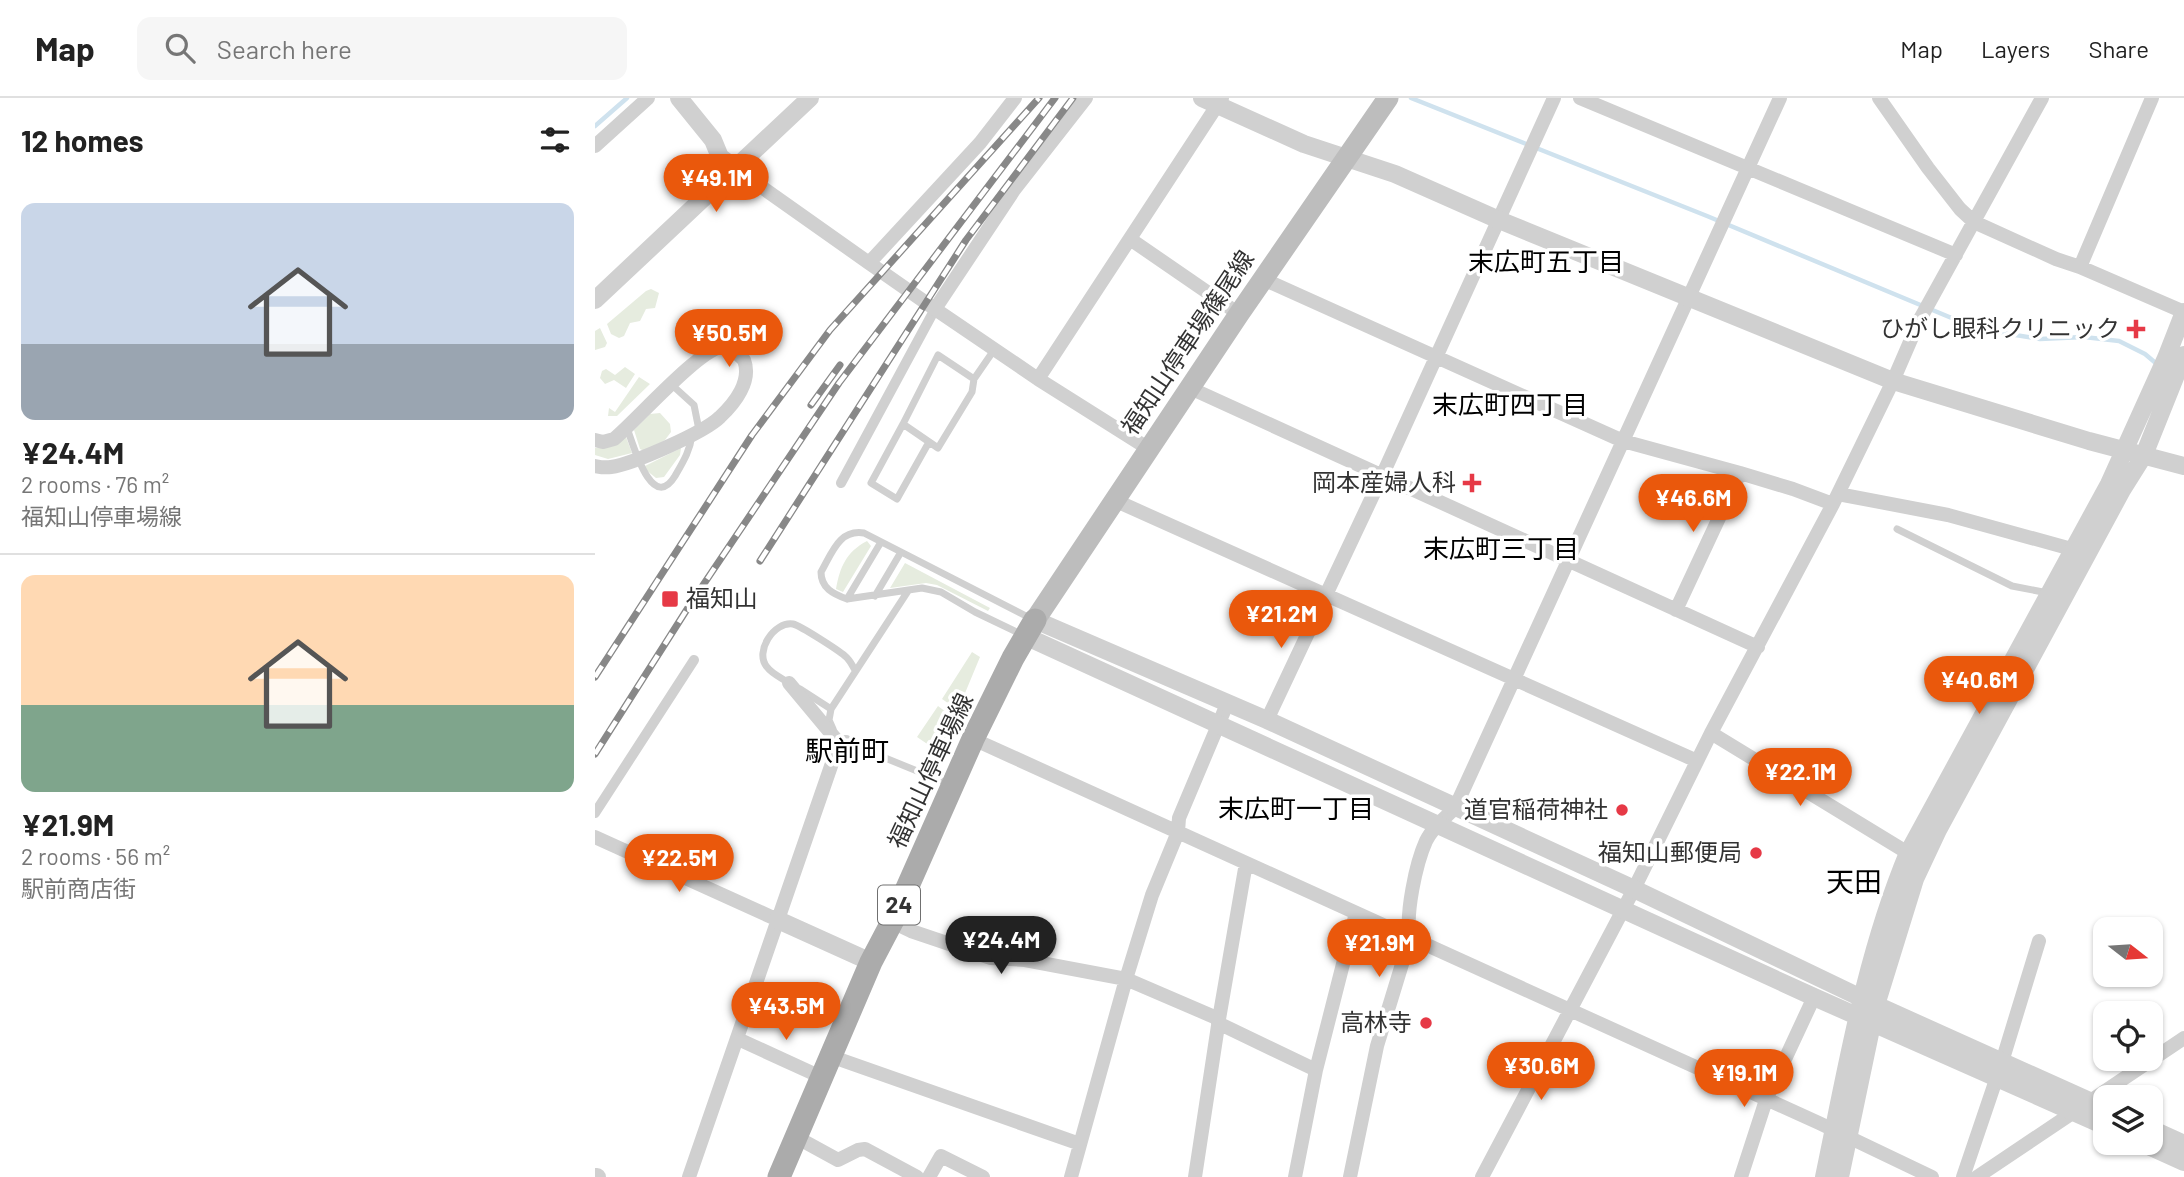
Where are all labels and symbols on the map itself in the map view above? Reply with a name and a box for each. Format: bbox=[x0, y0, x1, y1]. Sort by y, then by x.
pin: ¥49.1M bbox=[659, 155, 773, 214]
street label: 福知山停車場篠尾線 bbox=[1114, 245, 1259, 440]
district label: 末広町五丁目 bbox=[1468, 245, 1624, 276]
pin: ¥50.5M bbox=[672, 310, 786, 369]
place label: ひがし眼科クリニック bbox=[1880, 313, 2120, 342]
marker: ひがし眼科クリニック bbox=[2126, 319, 2146, 339]
district label: 末広町四丁目 bbox=[1432, 388, 1588, 419]
place label: 岡本産婦人科 bbox=[1312, 467, 1456, 496]
marker: 岡本産婦人科 bbox=[1462, 473, 1482, 493]
pin: ¥46.6M bbox=[1636, 474, 1750, 534]
district label: 末広町三丁目 bbox=[1423, 532, 1579, 563]
place label: 福知山 bbox=[686, 583, 758, 612]
marker: 福知山 bbox=[660, 589, 680, 609]
pin: ¥21.2M bbox=[1224, 590, 1338, 650]
pin: ¥40.6M bbox=[1922, 656, 2036, 716]
street label: 福知山停車場線 bbox=[881, 688, 978, 853]
district label: 駅前町 bbox=[805, 733, 889, 767]
pin: ¥22.1M bbox=[1743, 748, 1857, 808]
district label: 末広町一丁目 bbox=[1218, 792, 1374, 823]
place label: 道官稲荷神社 bbox=[1464, 794, 1608, 823]
marker: 道官稲荷神社 bbox=[1614, 802, 1630, 818]
pin: ¥22.5M bbox=[622, 834, 736, 894]
place label: 福知山郵便局 bbox=[1598, 837, 1742, 866]
marker: 福知山郵便局 bbox=[1748, 845, 1764, 861]
district label: 天田 bbox=[1826, 864, 1882, 898]
road number: 24 bbox=[878, 886, 920, 925]
pin: ¥24.4M bbox=[944, 916, 1058, 976]
north arrow bbox=[2093, 917, 2163, 987]
pin: ¥21.9M bbox=[1322, 920, 1436, 979]
pin: ¥43.5M bbox=[729, 982, 843, 1042]
place label: 高林寺 bbox=[1340, 1007, 1412, 1036]
marker: 高林寺 bbox=[1418, 1015, 1434, 1031]
pin: ¥30.6M bbox=[1484, 1042, 1598, 1102]
pin: ¥19.1M bbox=[1687, 1049, 1801, 1109]

